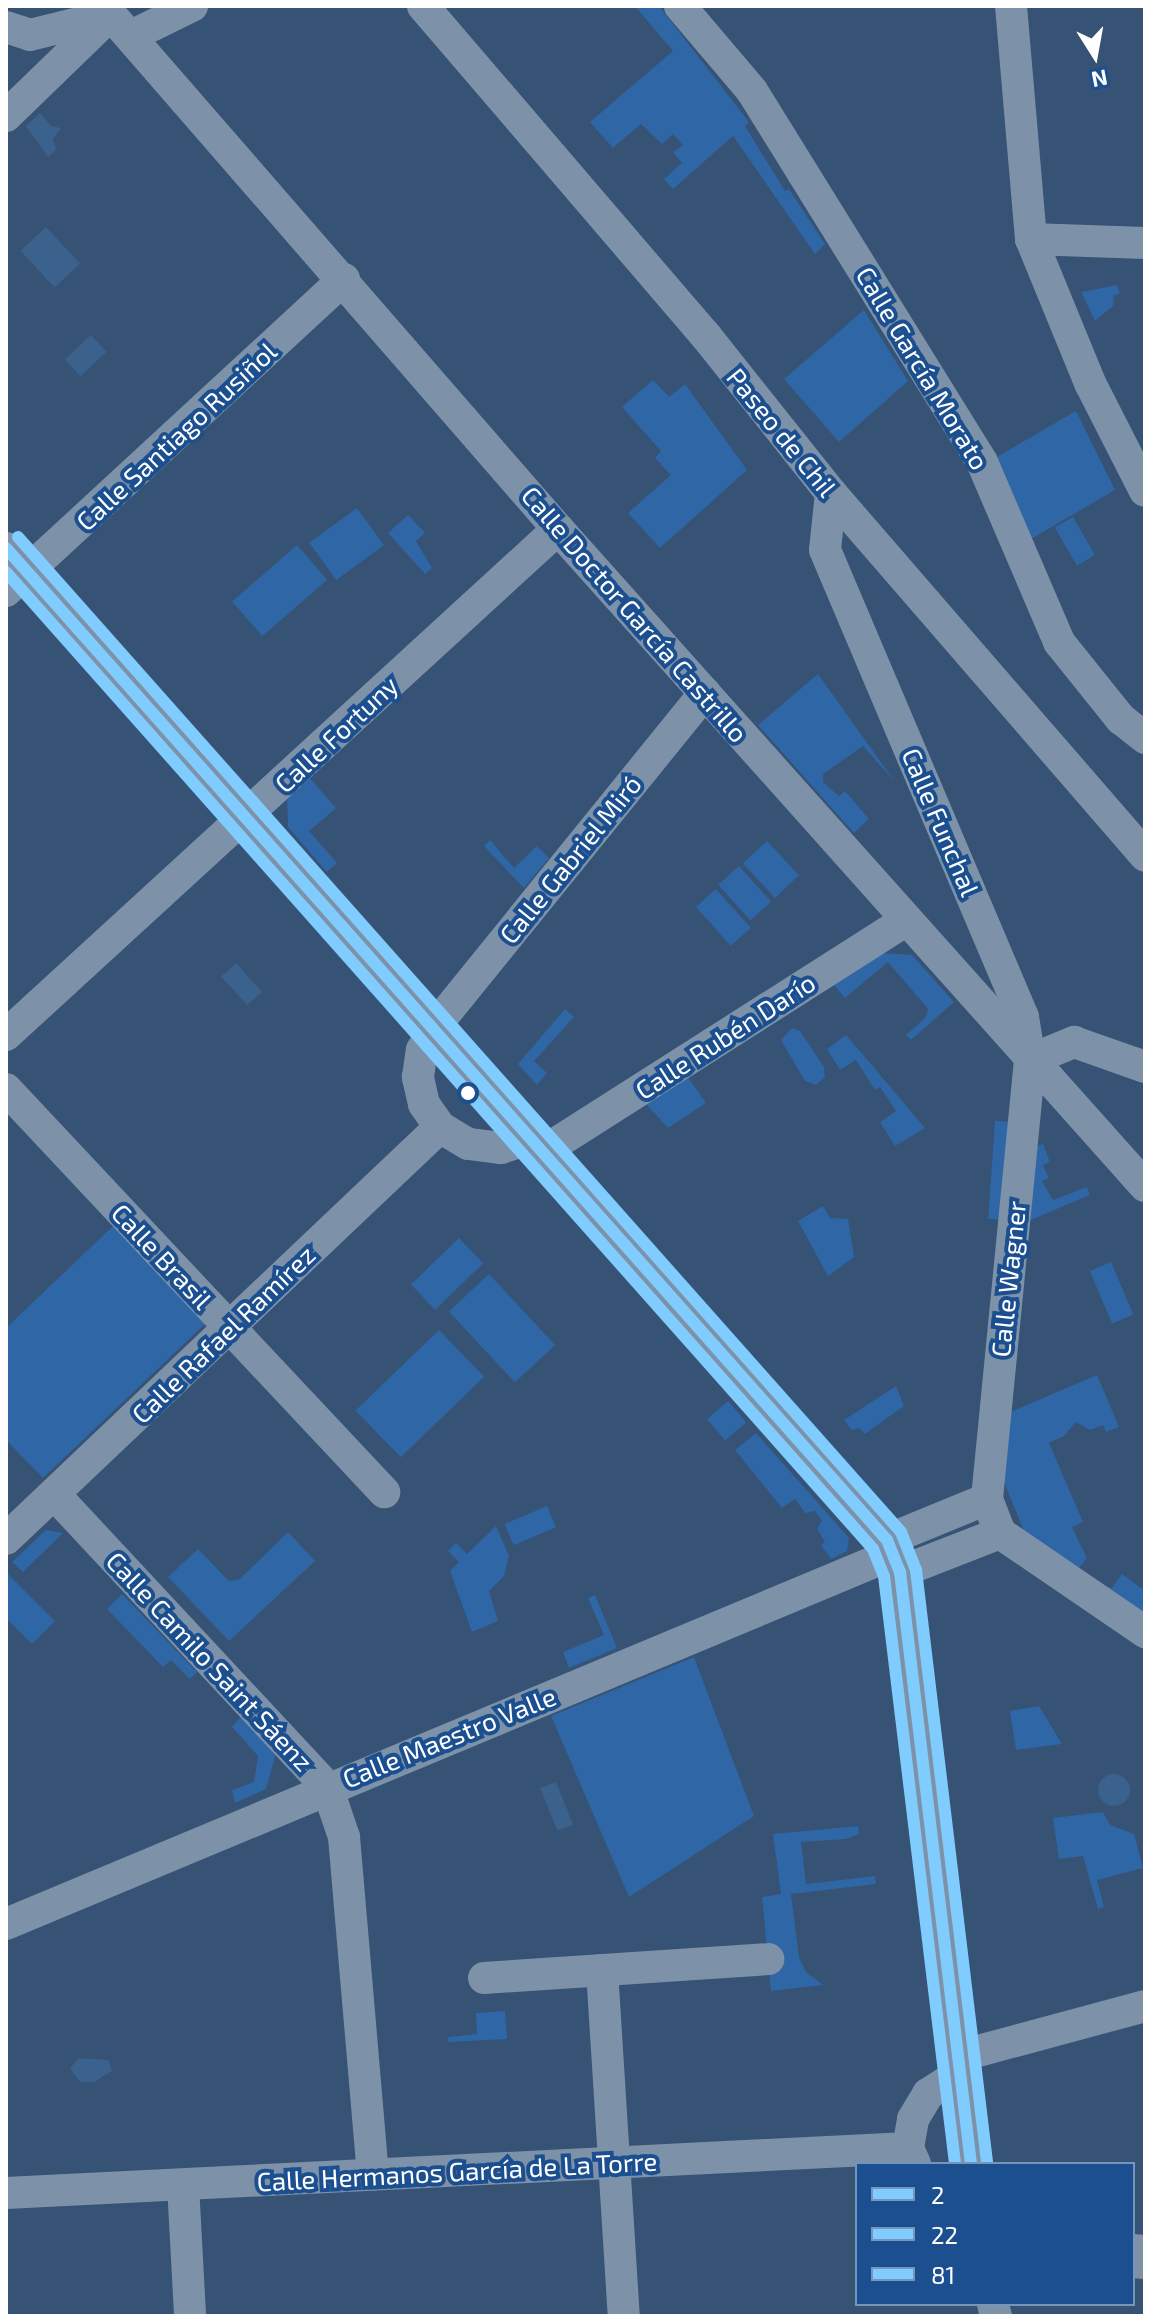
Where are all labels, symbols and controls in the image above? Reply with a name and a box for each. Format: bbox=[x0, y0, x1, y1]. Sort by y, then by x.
north arrow bbox=[1055, 16, 1135, 96]
text: N bbox=[1089, 65, 1110, 94]
street label: Calle García Morato bbox=[850, 261, 996, 475]
street label: Calle Santiago Rusiñol bbox=[70, 335, 282, 537]
street label: Paseo de Chil bbox=[721, 362, 843, 502]
street label: Calle Doctor García Castrillo bbox=[515, 480, 755, 748]
street label: Calle Fortuny bbox=[268, 669, 404, 799]
street label: Calle Funchal bbox=[896, 743, 986, 901]
street label: Calle Gabriel Miró bbox=[492, 768, 648, 950]
street label: Calle Rubén Darío bbox=[629, 966, 821, 1106]
unlabelled marker bbox=[460, 1085, 476, 1101]
street label: Calle Brasil bbox=[105, 1197, 219, 1315]
street label: Calle Wagner bbox=[984, 1199, 1032, 1359]
street label: Calle Rafael Ramírez bbox=[125, 1238, 321, 1430]
street label: Calle Camilo Saint Sáenz bbox=[100, 1545, 320, 1777]
street label: Calle Maestro Valle bbox=[338, 1680, 560, 1794]
street label: Calle Hermanos García de La Torre bbox=[256, 2145, 658, 2197]
legend bbox=[855, 2162, 1135, 2306]
text: 2 bbox=[931, 2180, 945, 2209]
text: 22 bbox=[931, 2220, 958, 2249]
text: 81 bbox=[931, 2260, 955, 2289]

